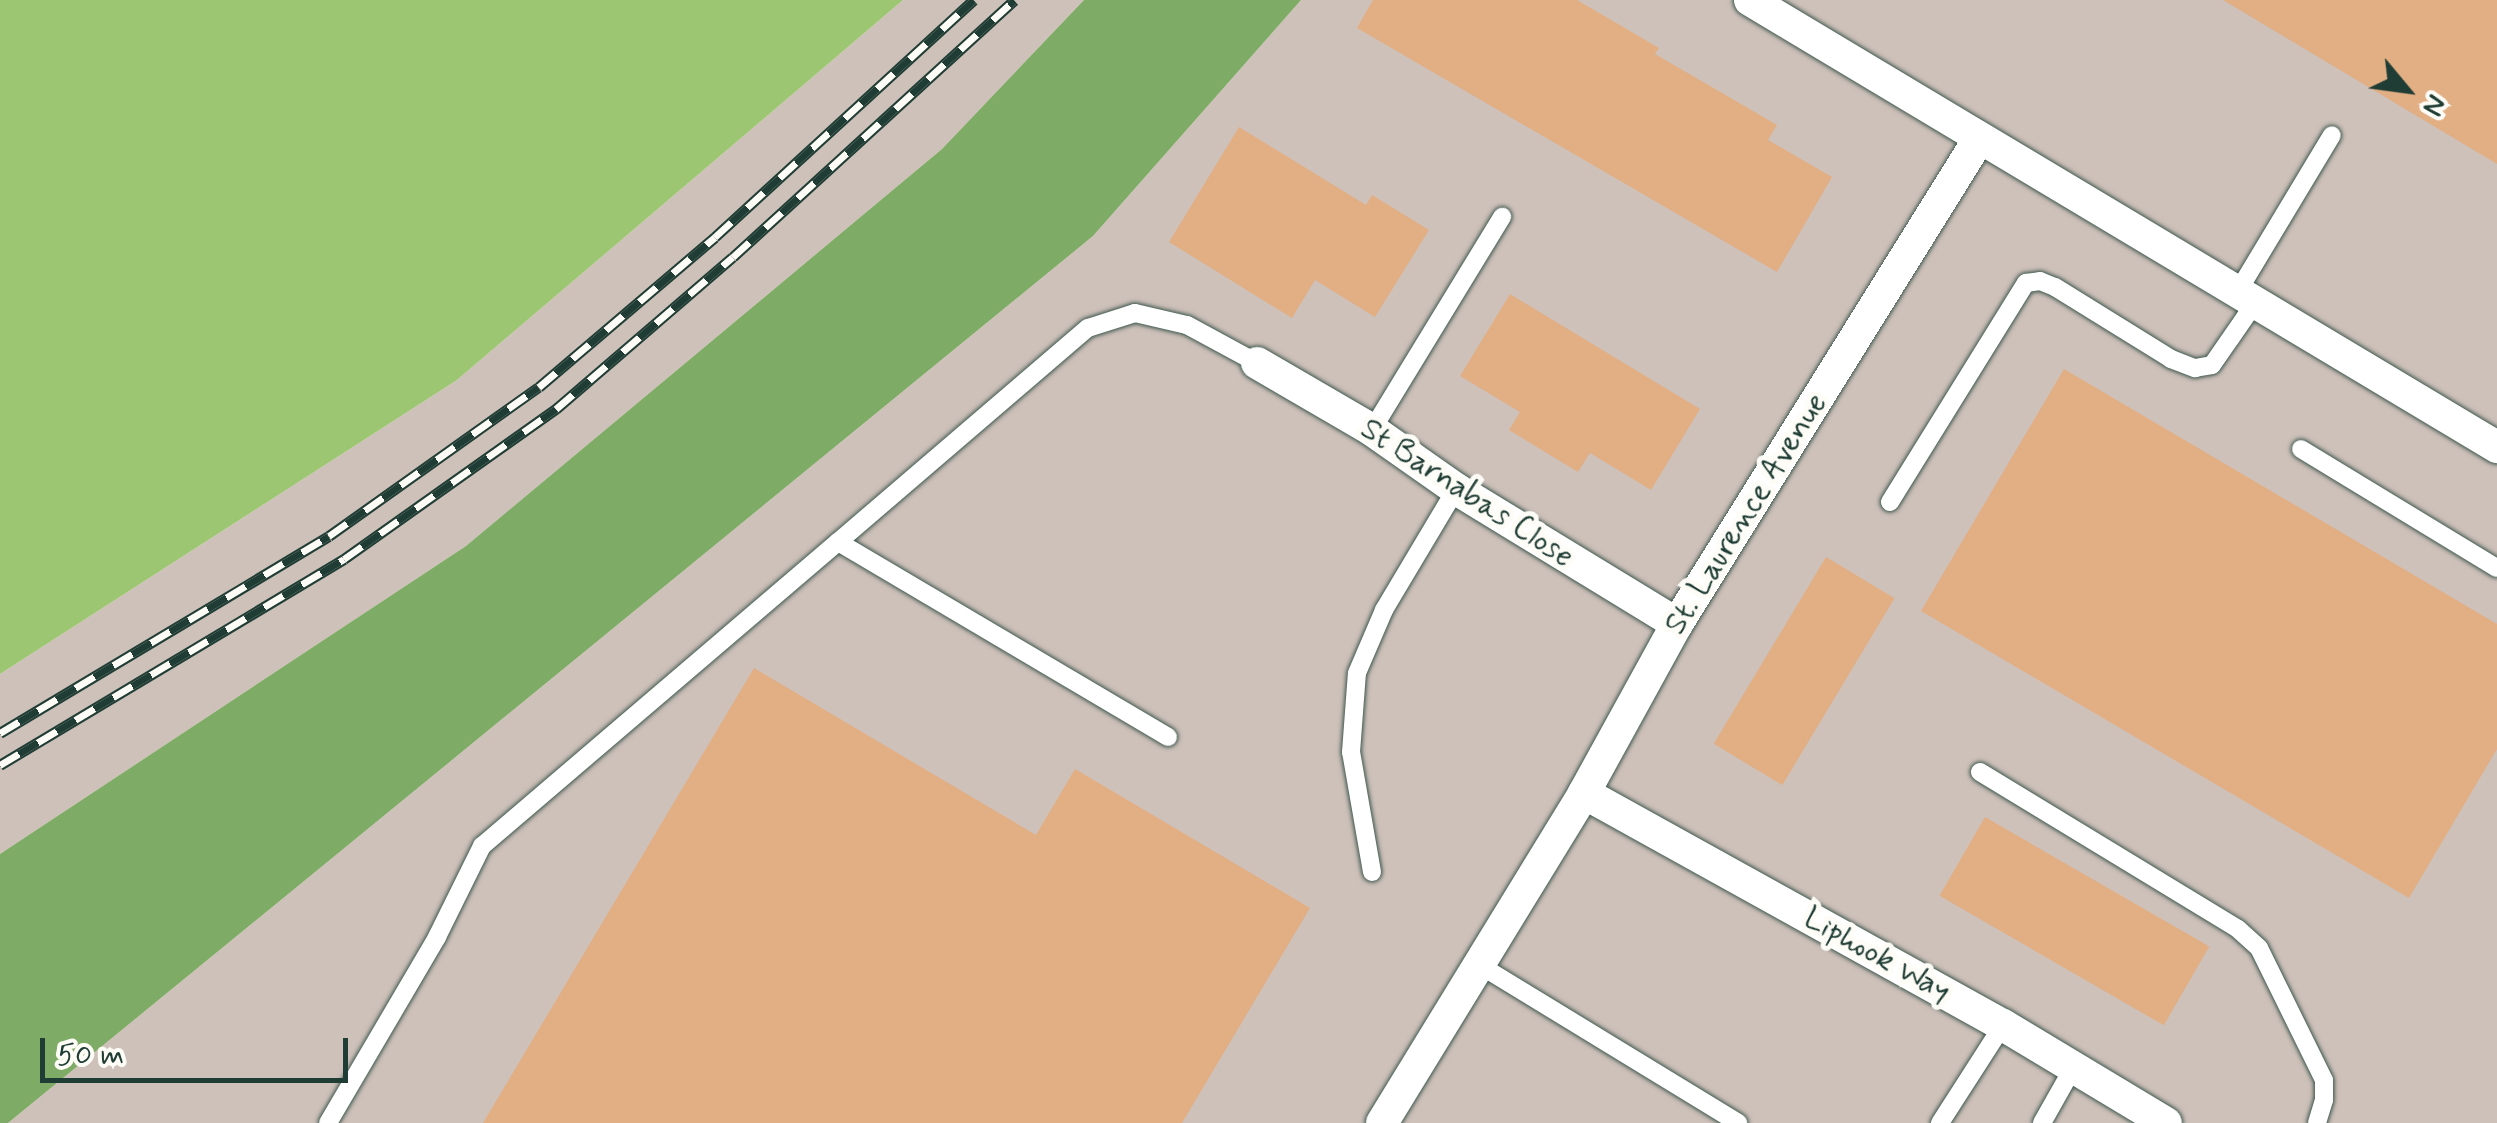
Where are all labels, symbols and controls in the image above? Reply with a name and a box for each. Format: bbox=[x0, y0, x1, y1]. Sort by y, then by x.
north arrow bbox=[2357, 40, 2457, 140]
text: N bbox=[2413, 88, 2454, 122]
street label: St. Laurence Avenue bbox=[1655, 385, 1837, 643]
street label: St Barnabas Close bbox=[1349, 407, 1585, 579]
street label: Liphook Way bbox=[1794, 897, 1960, 1013]
scale bar bbox=[45, 1018, 352, 1080]
text: 50 m bbox=[57, 1036, 124, 1075]

